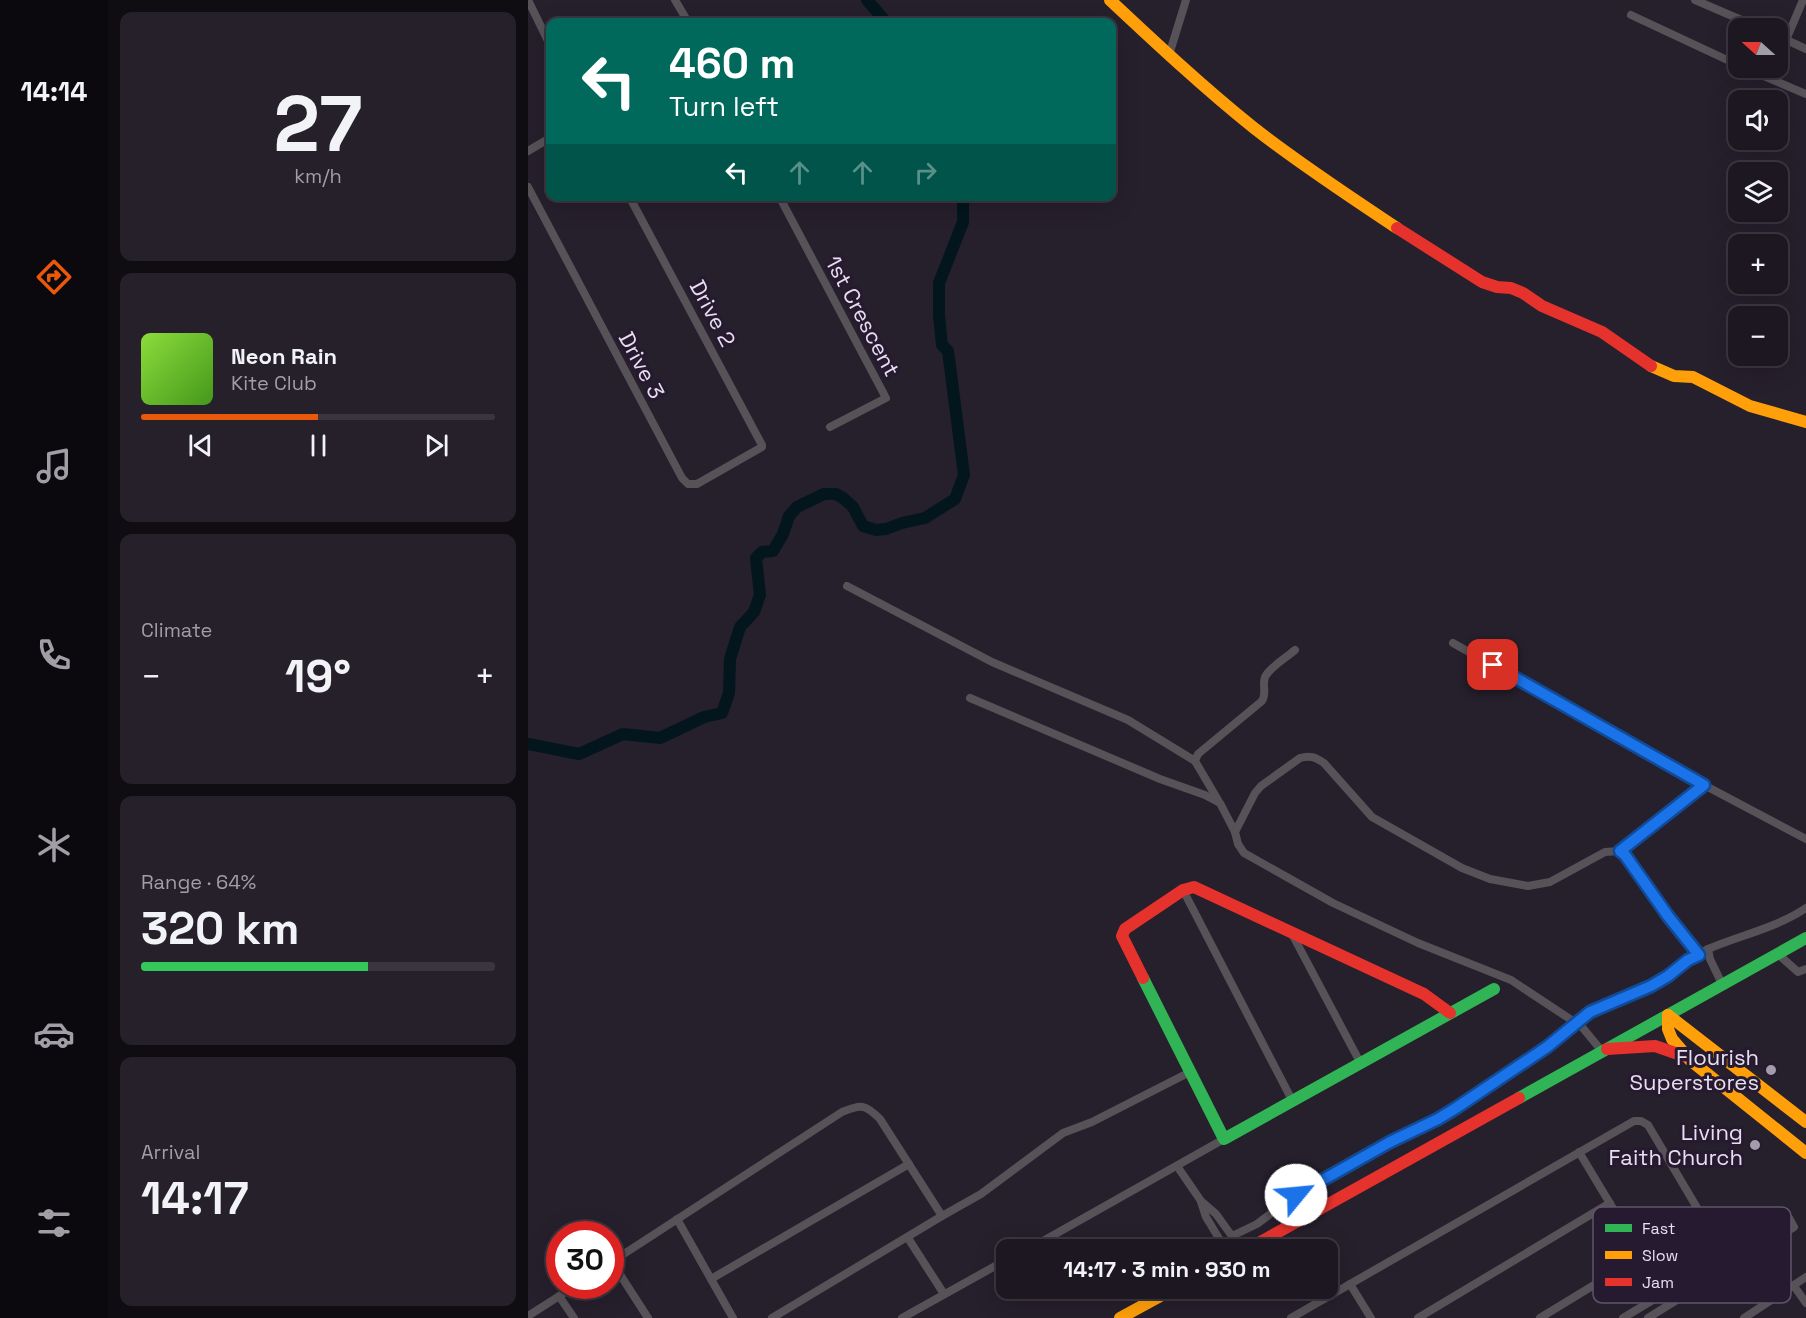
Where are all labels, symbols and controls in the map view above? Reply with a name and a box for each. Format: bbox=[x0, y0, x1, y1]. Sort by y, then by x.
north arrow bbox=[1728, 18, 1788, 78]
map controls bbox=[1728, 18, 1788, 366]
text: 460 m bbox=[669, 37, 795, 90]
icon: left bbox=[570, 42, 648, 120]
text: 14:14 bbox=[21, 74, 87, 109]
text: 27 bbox=[274, 74, 362, 174]
text: Turn left bbox=[669, 89, 779, 124]
button: sound bbox=[1728, 90, 1788, 150]
icon: left bbox=[720, 156, 753, 189]
icon: ahead bbox=[783, 156, 816, 189]
icon: ahead bbox=[846, 156, 879, 189]
icon: right bbox=[909, 156, 942, 189]
button: layers bbox=[1728, 162, 1788, 222]
text: km/h bbox=[294, 163, 342, 189]
button: + bbox=[1728, 234, 1788, 294]
street label: 1st Crescent bbox=[820, 251, 906, 381]
icon: directions bbox=[33, 256, 75, 298]
street label: Drive 2 bbox=[684, 275, 742, 351]
button: − bbox=[1728, 306, 1788, 366]
street label: Drive 3 bbox=[613, 327, 671, 403]
text: Neon Rain bbox=[231, 342, 337, 370]
text: Kite Club bbox=[231, 370, 317, 396]
icon: previous bbox=[184, 429, 217, 462]
icon: pause bbox=[302, 429, 335, 462]
icon: next bbox=[420, 429, 453, 462]
icon: music bbox=[33, 445, 75, 487]
text: Climate bbox=[141, 617, 212, 643]
icon: phone bbox=[33, 634, 75, 676]
pin bbox=[1467, 639, 1518, 690]
text: 19° bbox=[285, 648, 351, 705]
icon: arrive bbox=[1476, 648, 1509, 681]
text: − bbox=[141, 656, 161, 698]
text: + bbox=[475, 656, 495, 698]
icon: climate bbox=[33, 824, 75, 866]
text: Range · 64% bbox=[141, 869, 256, 895]
text: 320 km bbox=[141, 900, 300, 957]
icon: car bbox=[33, 1013, 75, 1055]
place label: Flourish Superstores bbox=[1630, 1043, 1759, 1096]
marker: Flourish Superstores bbox=[1764, 1063, 1778, 1077]
place label: Living Faith Church bbox=[1609, 1118, 1743, 1171]
marker: Living Faith Church bbox=[1748, 1138, 1762, 1152]
text: Arrival bbox=[141, 1139, 200, 1165]
position arrow bbox=[1264, 1163, 1328, 1227]
text: 14:17 bbox=[141, 1170, 249, 1227]
icon: filters bbox=[33, 1202, 75, 1244]
legend bbox=[1593, 1207, 1791, 1303]
text: Fast bbox=[1642, 1218, 1675, 1239]
speed limit sign: 30 bbox=[546, 1221, 624, 1299]
text: Slow bbox=[1642, 1245, 1678, 1266]
text: 14:17 · 3 min · 930 m bbox=[1063, 1255, 1271, 1283]
text: Jam bbox=[1642, 1272, 1674, 1293]

